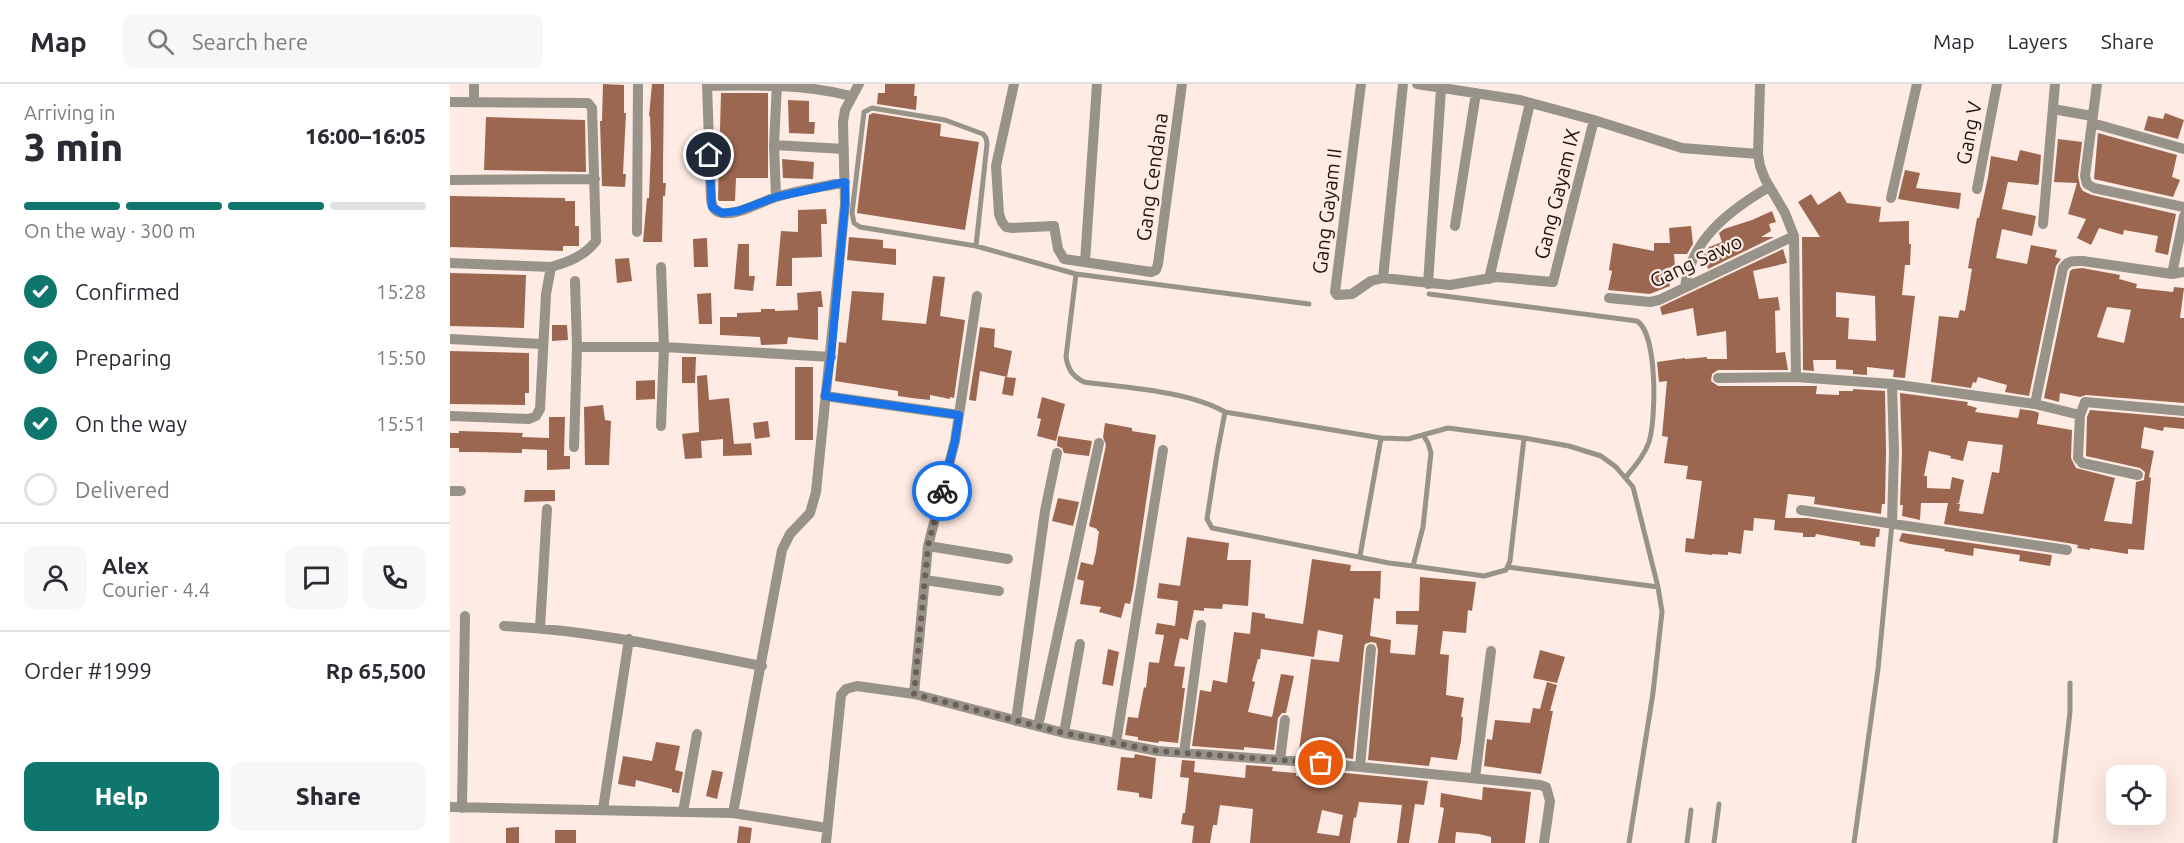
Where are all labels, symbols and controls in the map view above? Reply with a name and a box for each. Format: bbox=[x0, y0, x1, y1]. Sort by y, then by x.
search box bbox=[123, 14, 543, 68]
icon: search bbox=[144, 25, 177, 58]
text: Map bbox=[30, 26, 87, 57]
text: Search here bbox=[192, 29, 308, 54]
text: Map bbox=[1933, 29, 1974, 53]
text: Layers bbox=[2007, 29, 2068, 53]
text: Share bbox=[2101, 29, 2154, 53]
street label: Gang V bbox=[1951, 99, 1986, 166]
text: Arriving in bbox=[24, 101, 115, 124]
street label: Gang Cendana bbox=[1131, 111, 1172, 243]
text: 16:00–16:05 bbox=[305, 123, 426, 148]
text: 3 min bbox=[24, 125, 123, 168]
street label: Gang Gayam IX bbox=[1529, 126, 1584, 262]
pin bbox=[683, 129, 734, 180]
icon: home bbox=[692, 138, 725, 171]
street label: Gang Gayam II bbox=[1307, 147, 1346, 275]
text: On the way · 300 m bbox=[24, 219, 196, 242]
street label: Gang Sawo bbox=[1646, 229, 1746, 292]
icon: check bbox=[24, 275, 57, 308]
text: Confirmed bbox=[75, 279, 180, 304]
text: 15:28 bbox=[376, 280, 426, 303]
icon: check bbox=[24, 341, 57, 374]
text: Preparing bbox=[75, 345, 172, 370]
text: 15:50 bbox=[376, 346, 426, 369]
icon: check bbox=[24, 407, 57, 440]
text: On the way bbox=[75, 411, 187, 436]
text: 15:51 bbox=[376, 412, 426, 435]
courier bbox=[912, 461, 972, 521]
icon: bike bbox=[926, 475, 959, 508]
text: Delivered bbox=[75, 477, 170, 502]
button: person bbox=[24, 546, 87, 609]
button: chat bbox=[285, 546, 348, 609]
button: phone bbox=[363, 546, 426, 609]
text: Alex bbox=[102, 553, 149, 578]
text: Courier · 4.4 bbox=[102, 578, 210, 601]
text: Order #1999 bbox=[24, 658, 152, 683]
text: Rp 65,500 bbox=[326, 658, 426, 683]
pin bbox=[1295, 737, 1346, 788]
icon: bag bbox=[1304, 746, 1337, 779]
button: Help bbox=[24, 762, 219, 831]
button: Share bbox=[231, 762, 426, 831]
map controls bbox=[2106, 765, 2166, 825]
button: locate bbox=[2106, 765, 2166, 825]

